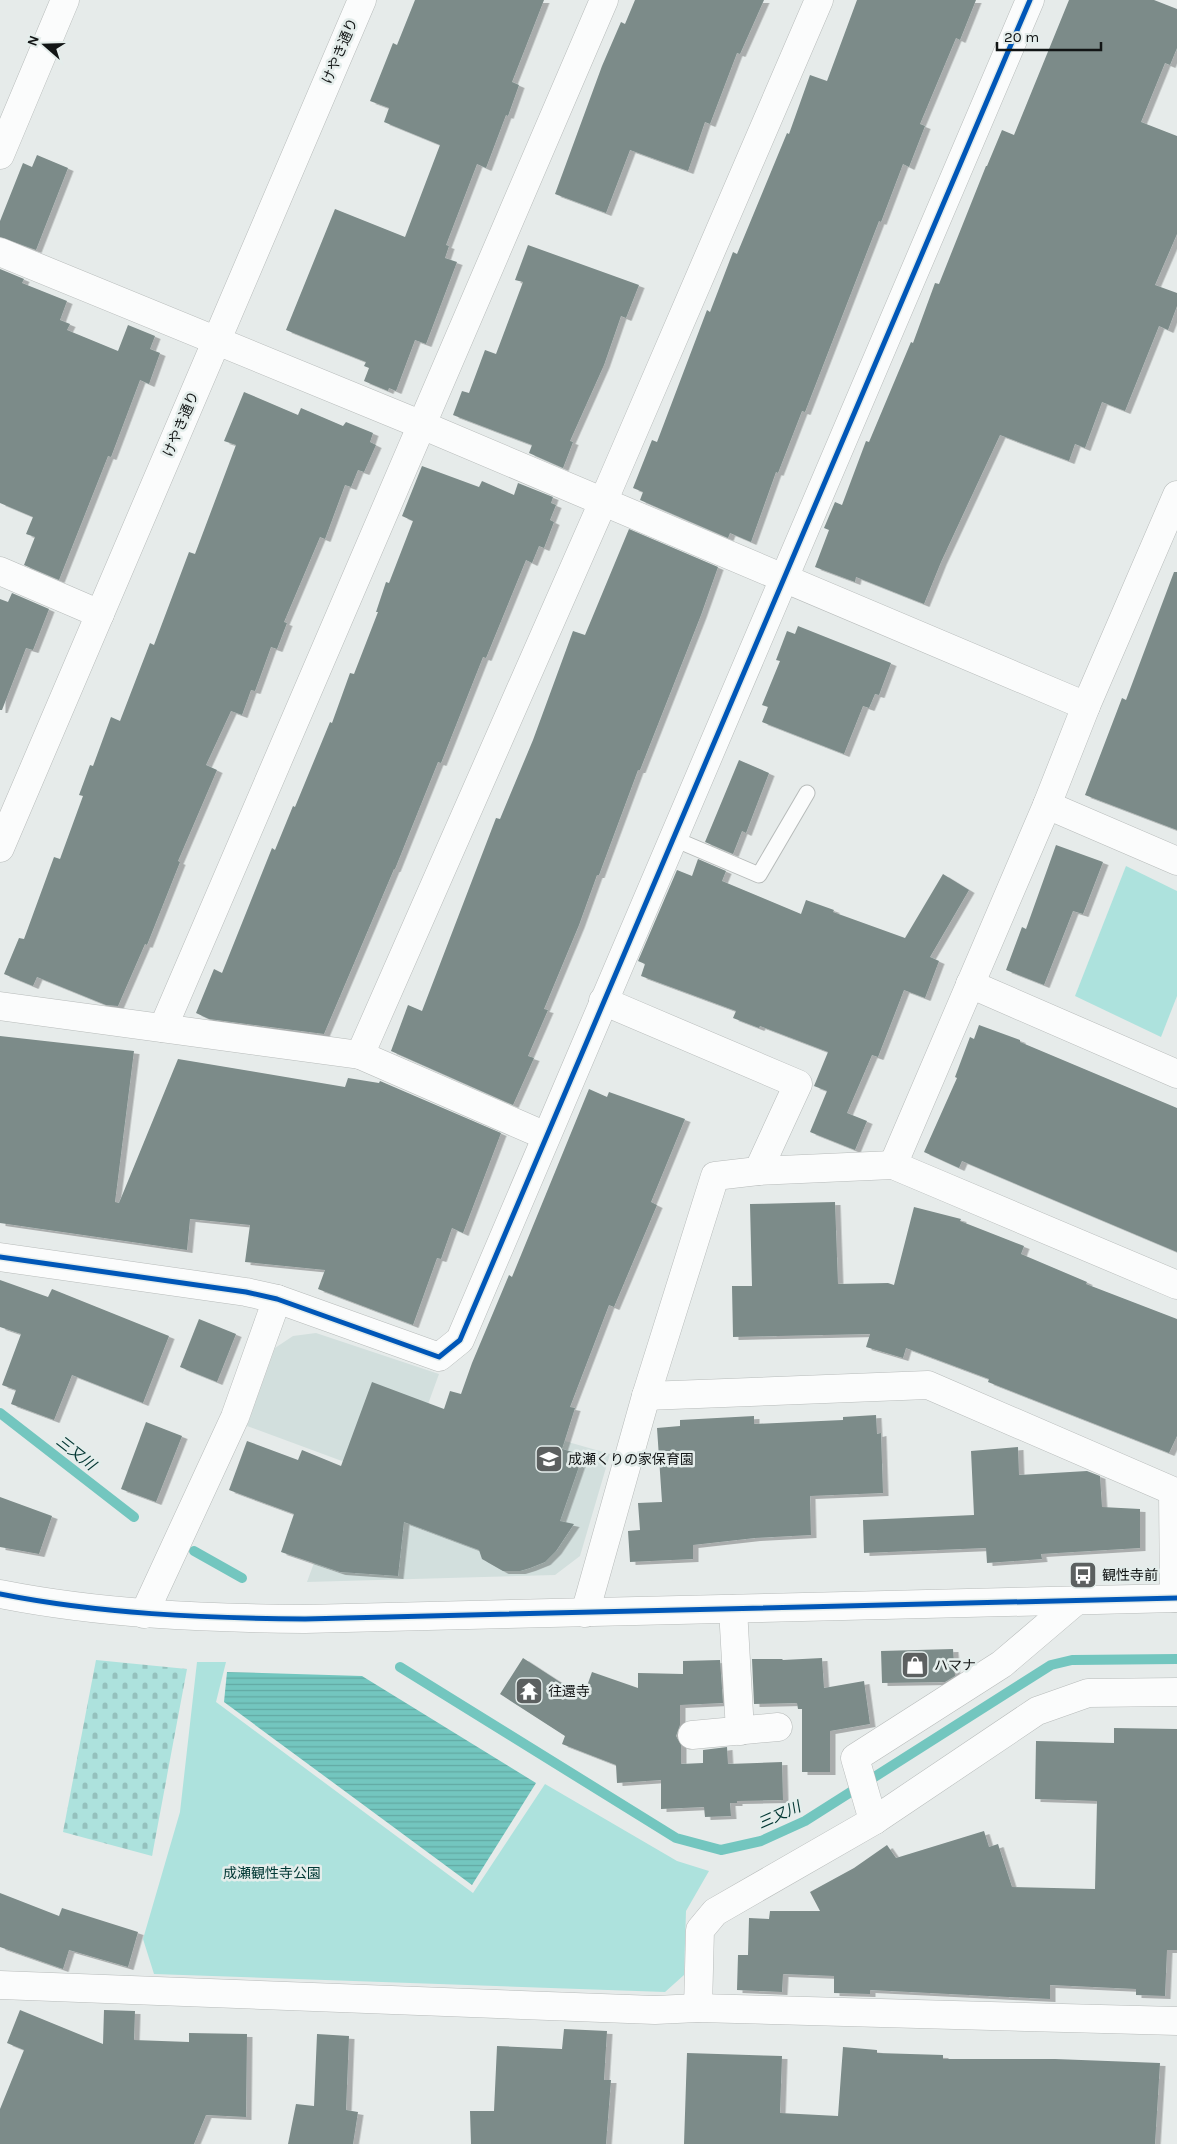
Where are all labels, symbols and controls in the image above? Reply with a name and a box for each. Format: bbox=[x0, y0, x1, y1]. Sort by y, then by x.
street label: けやき通り bbox=[319, 15, 361, 87]
north arrow bbox=[20, 20, 70, 70]
scale bar bbox=[997, 20, 1101, 52]
text: 20 m bbox=[1004, 28, 1039, 46]
text: N bbox=[24, 33, 43, 48]
street label: けやき通り bbox=[160, 388, 202, 460]
water label: 三又川 bbox=[53, 1432, 101, 1475]
school or university icon: 成瀬くりの家保育園 bbox=[534, 1444, 564, 1474]
place label: 成瀬くりの家保育園 bbox=[568, 1451, 694, 1468]
bus stop icon: 観性寺前 bbox=[1068, 1560, 1098, 1590]
place label: 観性寺前 bbox=[1102, 1567, 1158, 1584]
shop icon: ハマナ bbox=[900, 1650, 930, 1680]
place label: ハマナ bbox=[934, 1657, 976, 1674]
temple icon: 往還寺 bbox=[514, 1676, 544, 1706]
place label: 往還寺 bbox=[548, 1683, 590, 1700]
water label: 三又川 bbox=[755, 1797, 805, 1832]
park label: 成瀬観性寺公園 bbox=[223, 1865, 321, 1882]

